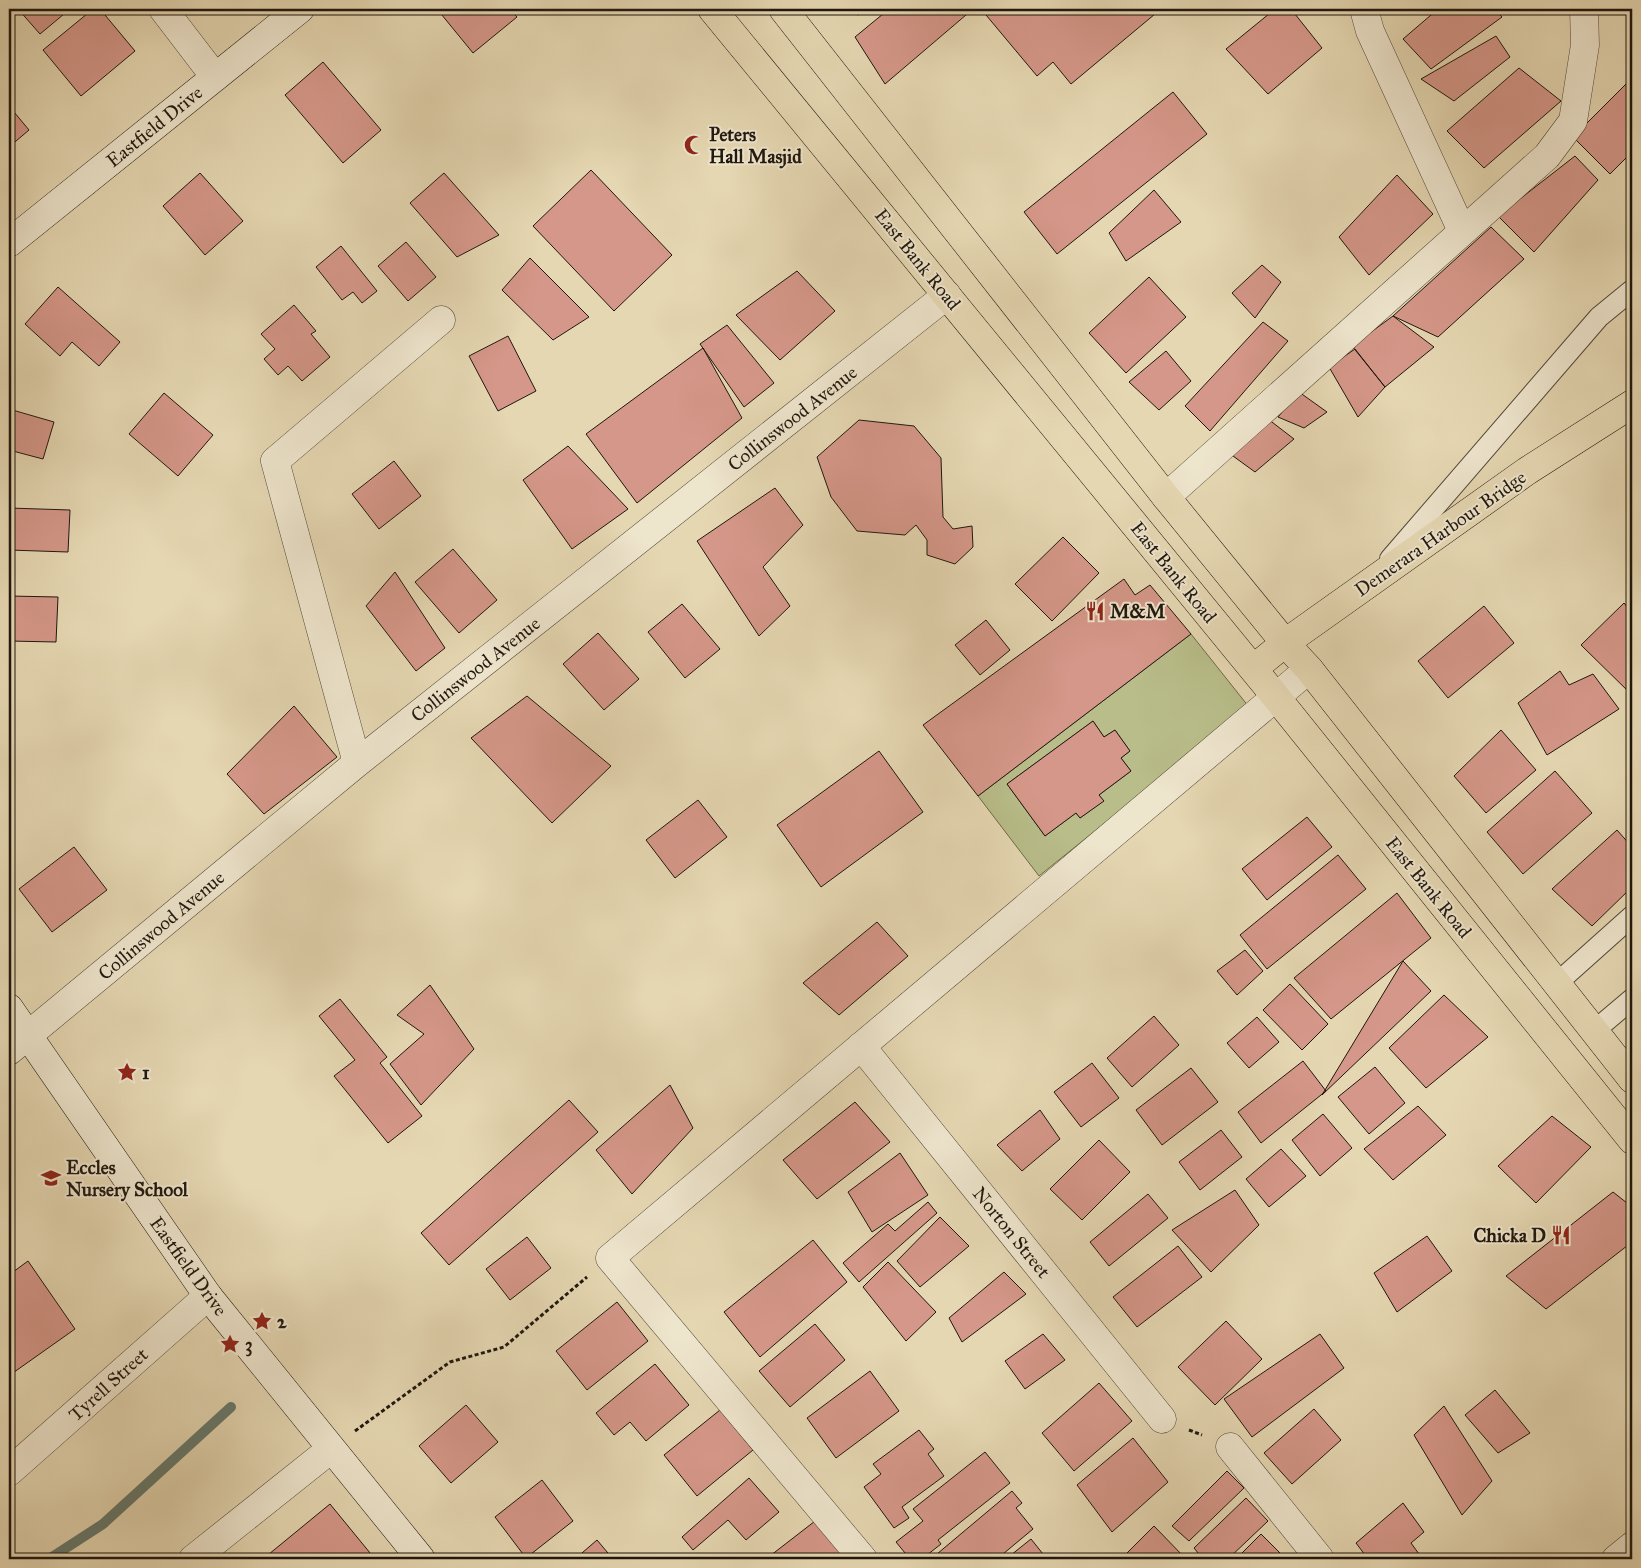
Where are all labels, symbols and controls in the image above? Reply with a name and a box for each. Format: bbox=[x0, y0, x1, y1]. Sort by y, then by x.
street label: Eastfield Drive bbox=[102, 81, 207, 172]
place label: Peters Hall Masjid bbox=[709, 123, 802, 169]
mosque icon: Peters Hall Masjid bbox=[683, 134, 705, 156]
street label: East Bank Road bbox=[870, 204, 966, 315]
street label: Collinswood Avenue bbox=[723, 361, 862, 476]
street label: Demerara Harbour Bridge bbox=[1350, 465, 1531, 602]
street label: East Bank Road bbox=[1126, 517, 1222, 628]
restaurant icon: M&M bbox=[1084, 600, 1106, 622]
place label: M&M bbox=[1110, 600, 1166, 623]
street label: Collinswood Avenue bbox=[406, 612, 545, 727]
street label: East Bank Road bbox=[1381, 832, 1477, 943]
street label: Collinswood Avenue bbox=[94, 866, 229, 985]
place icon: 1 bbox=[116, 1061, 138, 1083]
place label: 1 bbox=[142, 1061, 150, 1084]
place label: Eccles Nursery School bbox=[66, 1156, 189, 1202]
school or university icon: Eccles Nursery School bbox=[40, 1167, 62, 1189]
street label: Norton Street bbox=[968, 1182, 1056, 1283]
street label: Eastfield Drive bbox=[145, 1212, 232, 1320]
place label: Chicka D bbox=[1473, 1224, 1546, 1247]
restaurant icon: Chicka D bbox=[1550, 1224, 1572, 1246]
place icon: 2 bbox=[251, 1310, 273, 1332]
place label: 2 bbox=[277, 1310, 287, 1333]
place icon: 3 bbox=[219, 1333, 241, 1355]
place label: 3 bbox=[245, 1333, 253, 1357]
street label: Tyrell Street bbox=[64, 1343, 153, 1426]

